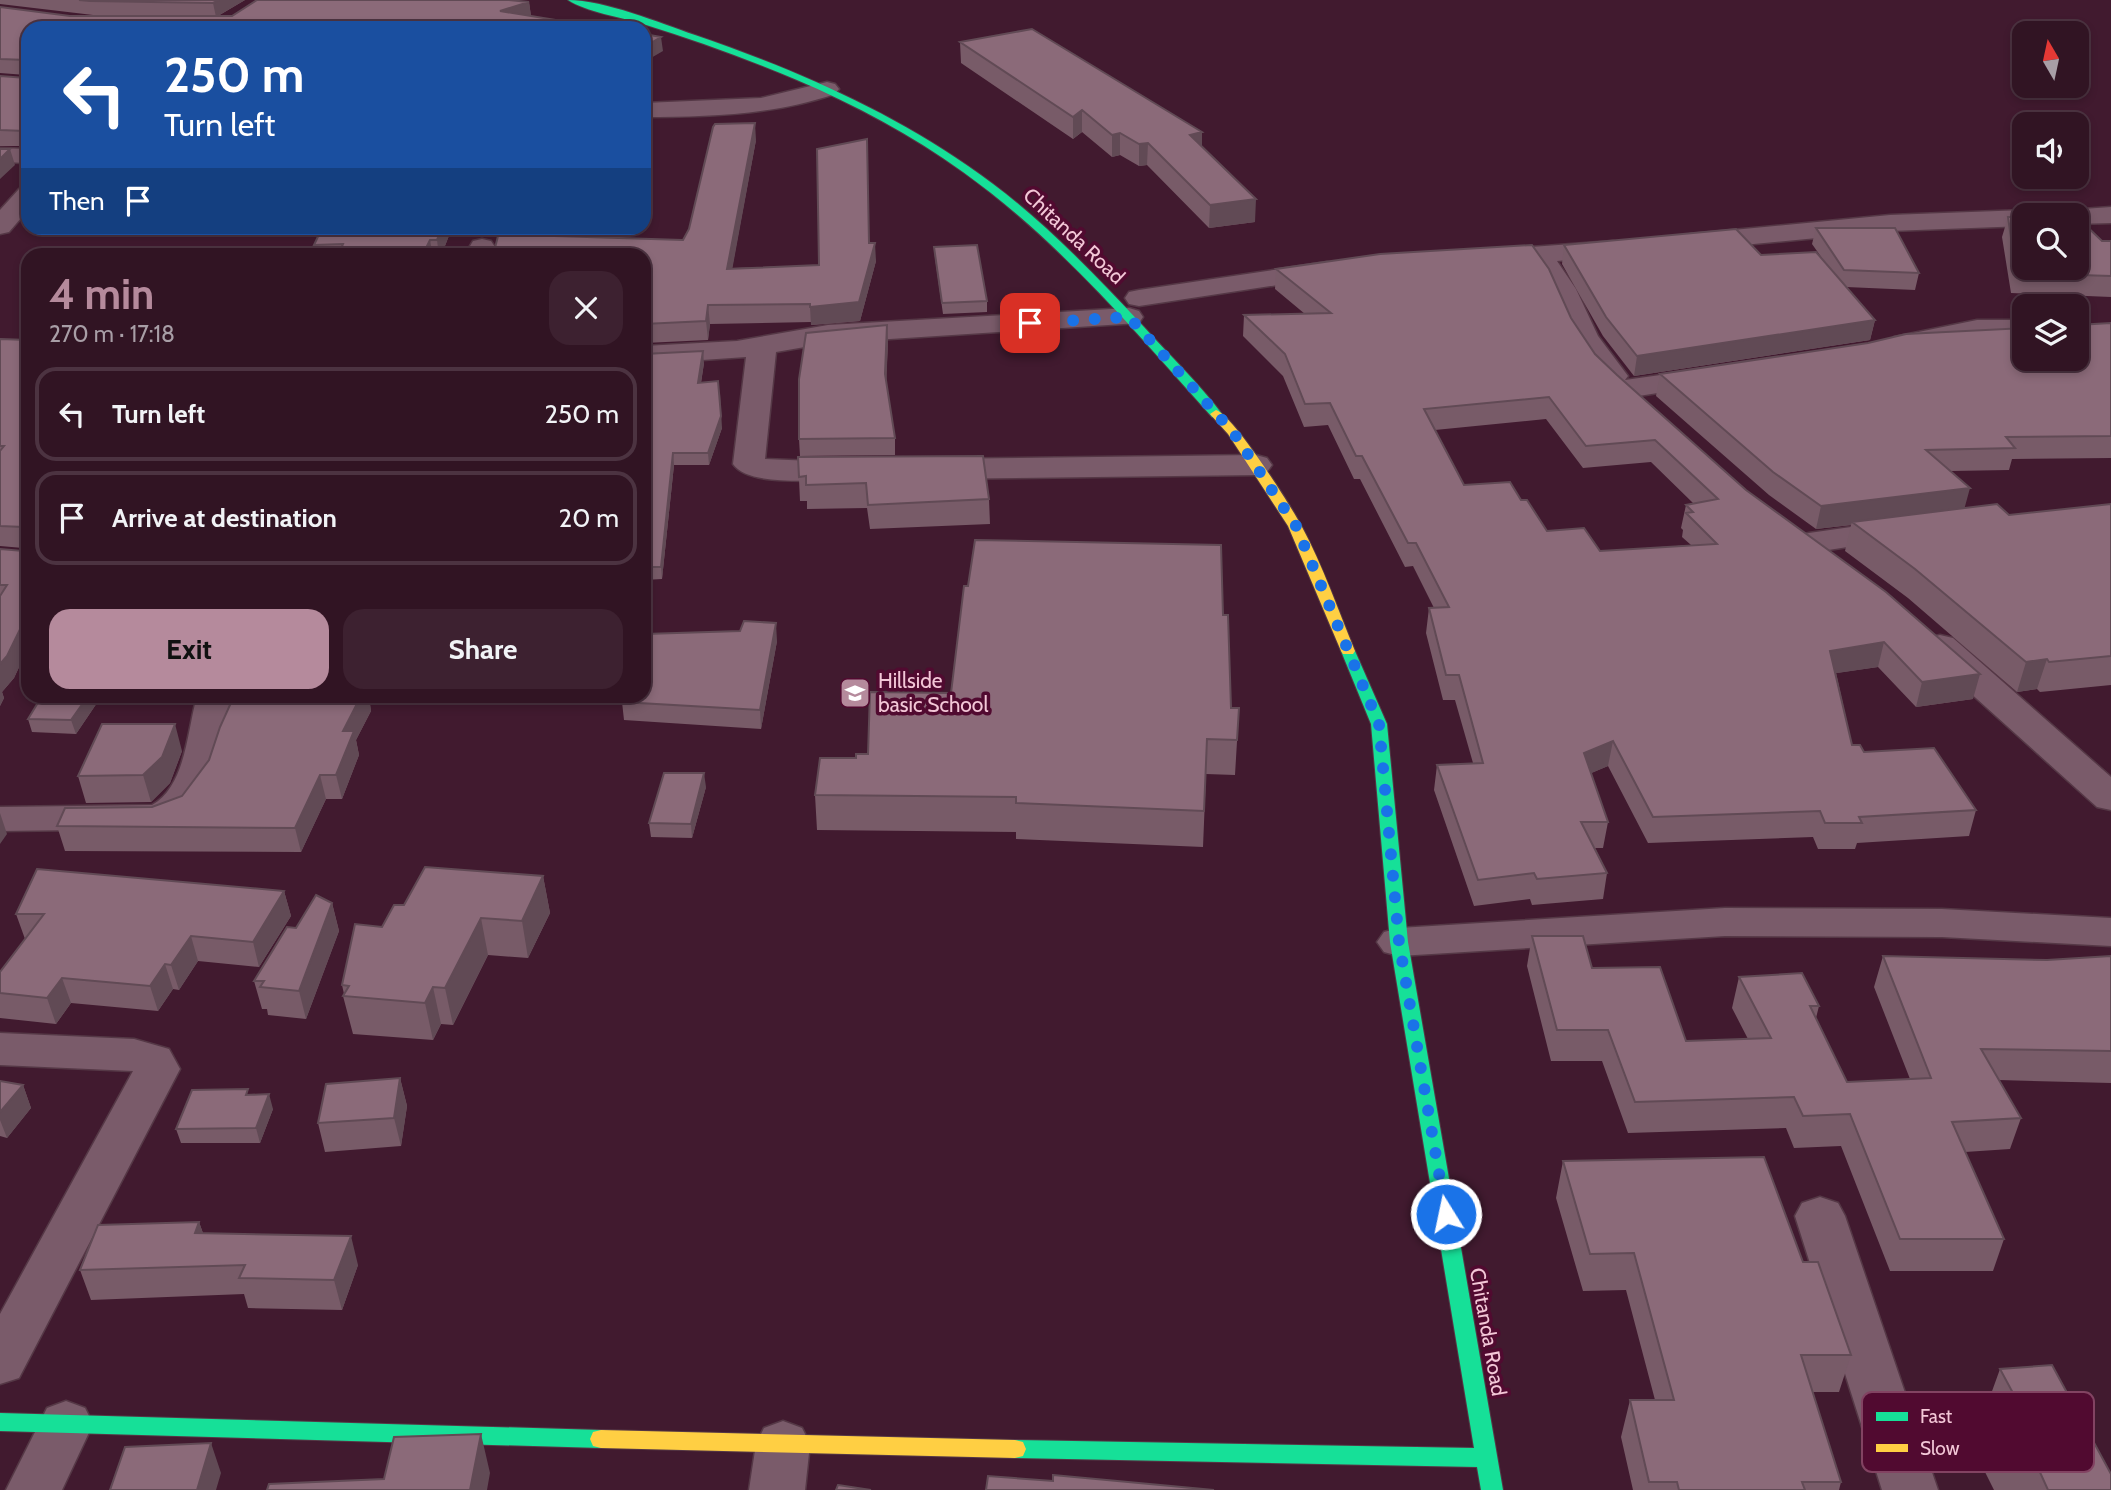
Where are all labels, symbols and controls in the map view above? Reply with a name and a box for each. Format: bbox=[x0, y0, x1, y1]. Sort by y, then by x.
north arrow bbox=[2012, 21, 2090, 98]
map controls bbox=[2012, 21, 2089, 371]
text: 250 m bbox=[164, 45, 304, 104]
icon: left bbox=[49, 49, 140, 140]
text: Turn left bbox=[164, 105, 275, 144]
button: sound bbox=[2012, 112, 2089, 189]
icon: arrive bbox=[119, 182, 157, 220]
street label: Chitanda Road bbox=[1018, 182, 1130, 289]
text: Then bbox=[49, 185, 105, 217]
button: search bbox=[2012, 203, 2089, 280]
text: 4 min bbox=[49, 268, 154, 320]
button: close bbox=[549, 271, 623, 345]
pin bbox=[1000, 293, 1060, 353]
button: layers bbox=[2012, 294, 2089, 371]
icon: arrive bbox=[1011, 304, 1049, 342]
text: 270 m · 17:18 bbox=[49, 320, 175, 348]
icon: left bbox=[53, 395, 91, 433]
text: Turn left bbox=[112, 398, 205, 430]
text: 250 m bbox=[545, 398, 619, 430]
icon: arrive bbox=[53, 499, 91, 537]
text: Arrive at destination bbox=[112, 502, 337, 534]
text: 20 m bbox=[559, 502, 619, 534]
button: Exit bbox=[49, 609, 329, 689]
button: Share bbox=[343, 609, 623, 689]
place label: Hillside basic School bbox=[878, 668, 988, 717]
school or university icon: Hillside basic School bbox=[838, 676, 872, 710]
position arrow bbox=[1409, 1177, 1483, 1251]
street label: Chitanda Road bbox=[1465, 1266, 1512, 1398]
legend bbox=[1862, 1392, 2094, 1472]
text: Fast bbox=[1920, 1405, 1953, 1428]
text: Slow bbox=[1920, 1437, 1960, 1460]

